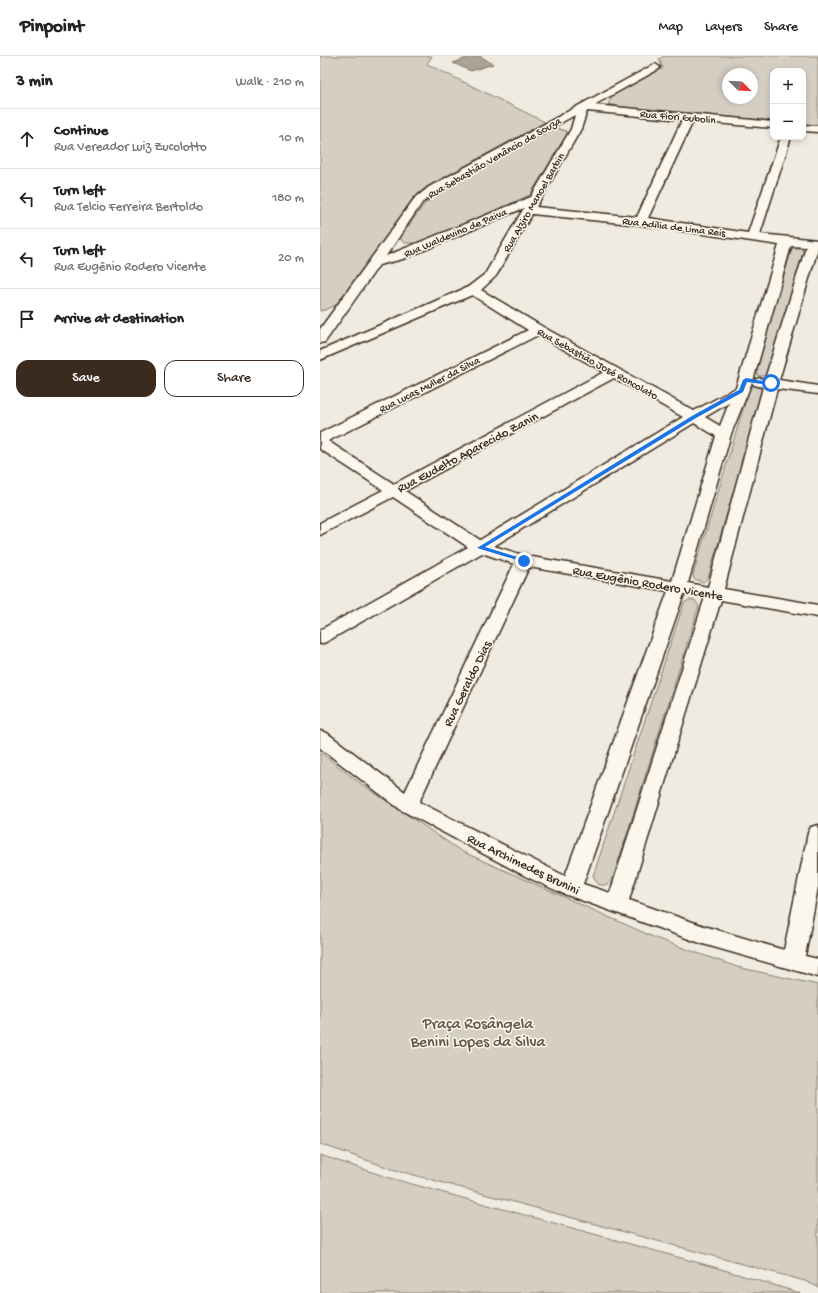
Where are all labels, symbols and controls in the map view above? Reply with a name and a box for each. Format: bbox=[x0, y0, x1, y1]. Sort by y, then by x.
text: Pinpoint bbox=[20, 16, 84, 39]
text: Map bbox=[659, 19, 683, 36]
text: Layers bbox=[705, 19, 742, 36]
text: Share bbox=[764, 19, 798, 36]
north arrow bbox=[722, 68, 758, 104]
map controls bbox=[770, 68, 806, 140]
button: + bbox=[770, 68, 806, 104]
text: 3 min bbox=[16, 72, 53, 92]
text: Walk · 210 m bbox=[236, 75, 304, 90]
button: − bbox=[770, 104, 806, 140]
street label: Rua Fiori Gubolin bbox=[639, 109, 717, 127]
street label: Rua Sebastião Venâncio de Souza bbox=[426, 115, 565, 202]
text: Continue bbox=[54, 122, 108, 140]
icon: ahead bbox=[16, 128, 38, 150]
text: 10 m bbox=[279, 131, 304, 146]
text: Rua Vereador Luiz Zucolotto bbox=[54, 140, 207, 155]
street label: Rua Alziro Manoel Barbin bbox=[501, 151, 568, 255]
text: Turn left bbox=[54, 182, 105, 200]
icon: left bbox=[16, 188, 38, 210]
text: 180 m bbox=[272, 191, 304, 206]
text: Rua Telcio Ferreira Bertoldo bbox=[54, 200, 203, 215]
street label: Rua Waldevino de Paiva bbox=[403, 206, 510, 261]
street label: Rua Adilia de Lima Reis bbox=[621, 216, 727, 240]
text: Turn left bbox=[54, 242, 105, 260]
icon: left bbox=[16, 248, 38, 270]
text: 20 m bbox=[278, 251, 304, 266]
text: Rua Eugênio Rodero Vicente bbox=[54, 260, 206, 275]
icon: arrive bbox=[16, 308, 38, 330]
text: Arrive at destination bbox=[54, 310, 184, 328]
street label: Rua Sebastião José Roncolato bbox=[534, 326, 660, 403]
street label: Rua Lucas Muller da Silva bbox=[378, 355, 483, 416]
button: Save bbox=[16, 360, 156, 397]
button: Share bbox=[164, 360, 304, 397]
route start bbox=[762, 374, 780, 392]
street label: Rua Eudelto Aparecido Zanin bbox=[395, 409, 542, 497]
route end bbox=[515, 552, 533, 570]
street label: Rua Eugênio Rodero Vicente bbox=[571, 564, 724, 605]
street label: Rua Geraldo Dias bbox=[441, 638, 496, 729]
street label: Rua Archimedes Brunini bbox=[464, 832, 582, 899]
park label: Praça Rosângela Benini Lopes da Silva bbox=[410, 1016, 546, 1053]

